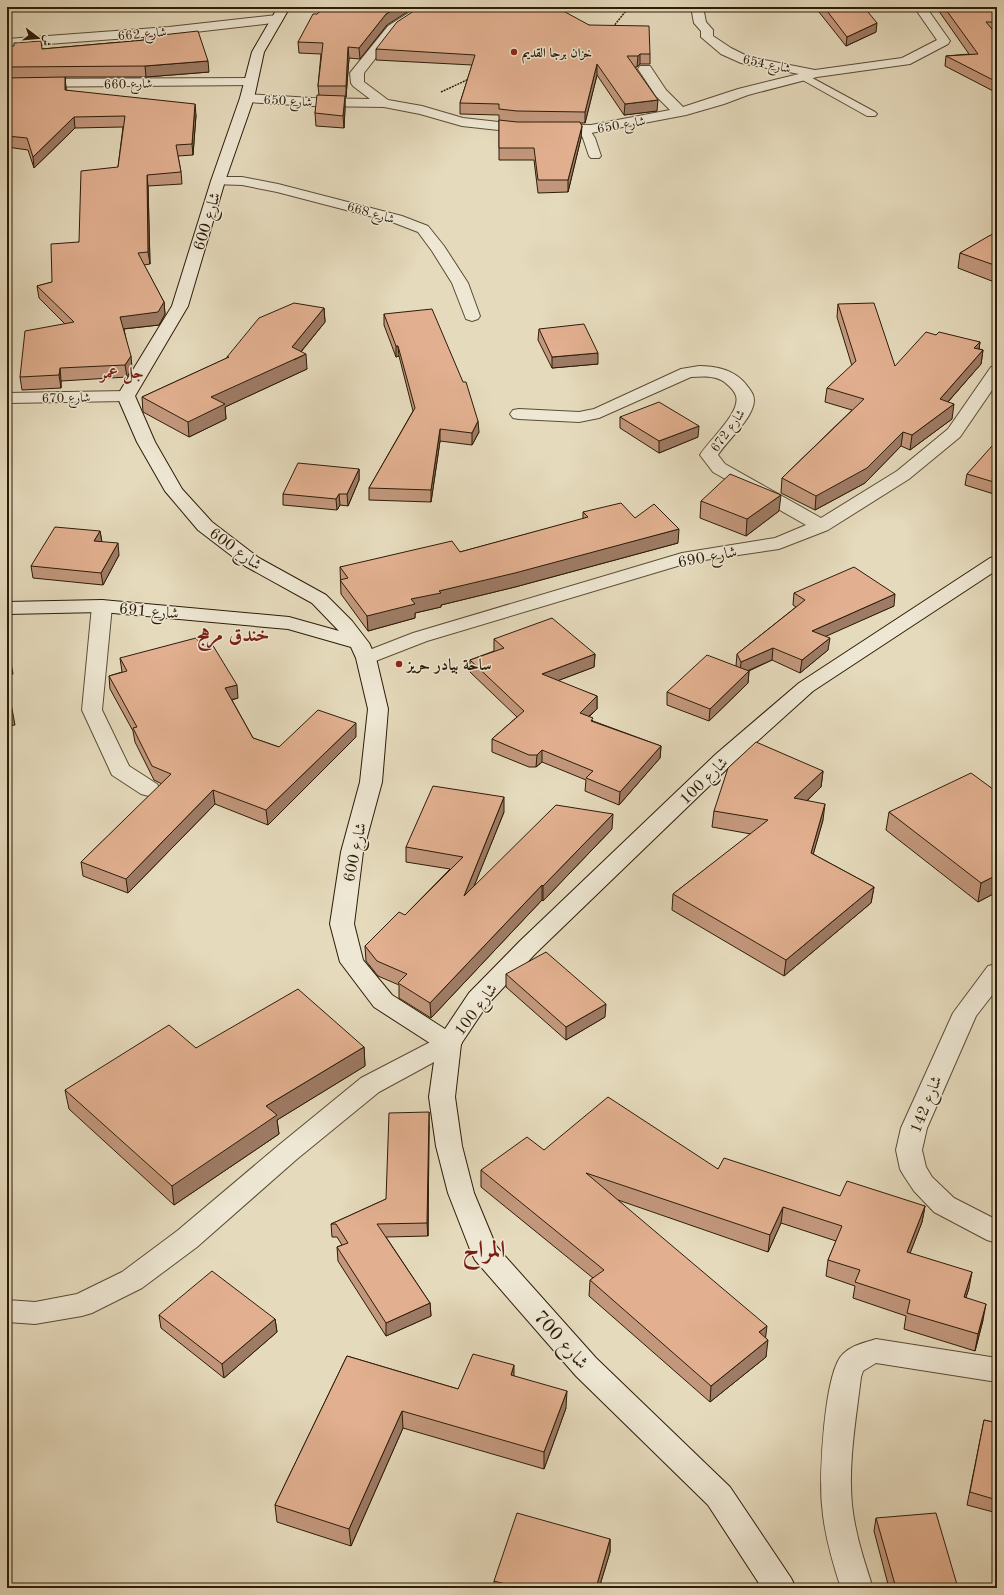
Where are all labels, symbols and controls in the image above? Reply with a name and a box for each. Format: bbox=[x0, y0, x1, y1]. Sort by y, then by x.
north arrow bbox=[18, 18, 58, 58]
street label: شارع 662 bbox=[117, 26, 167, 47]
text: ش bbox=[39, 34, 53, 47]
place label: خزان برجا القديم bbox=[522, 46, 592, 64]
marker: خزان برجا القديم bbox=[509, 47, 519, 57]
street label: شارع 654 bbox=[741, 53, 792, 80]
street label: شارع 660 bbox=[103, 78, 153, 95]
street label: شارع 650 bbox=[263, 94, 313, 113]
street label: شارع 650 bbox=[596, 115, 647, 140]
street label: شارع 600 bbox=[191, 191, 228, 254]
street label: شارع 668 bbox=[344, 200, 396, 230]
district label: جل عمر bbox=[98, 365, 144, 384]
street label: شارع 670 bbox=[41, 392, 91, 409]
street label: شارع 672 bbox=[709, 407, 751, 457]
street label: شارع 600 bbox=[203, 525, 264, 577]
street label: شارع 690 bbox=[676, 544, 739, 575]
street label: شارع 691 bbox=[118, 601, 179, 627]
district label: خندق مرهج bbox=[196, 626, 270, 651]
place label: ساحة بيادر حريز bbox=[405, 657, 491, 675]
marker: ساحة بيادر حريز bbox=[394, 659, 404, 669]
street label: شارع 100 bbox=[677, 755, 734, 811]
street label: شارع 600 bbox=[342, 821, 374, 884]
street label: شارع 100 bbox=[452, 981, 504, 1041]
street label: شارع 142 bbox=[908, 1074, 949, 1137]
district label: المراح bbox=[462, 1239, 506, 1271]
street label: شارع 700 bbox=[526, 1308, 591, 1376]

